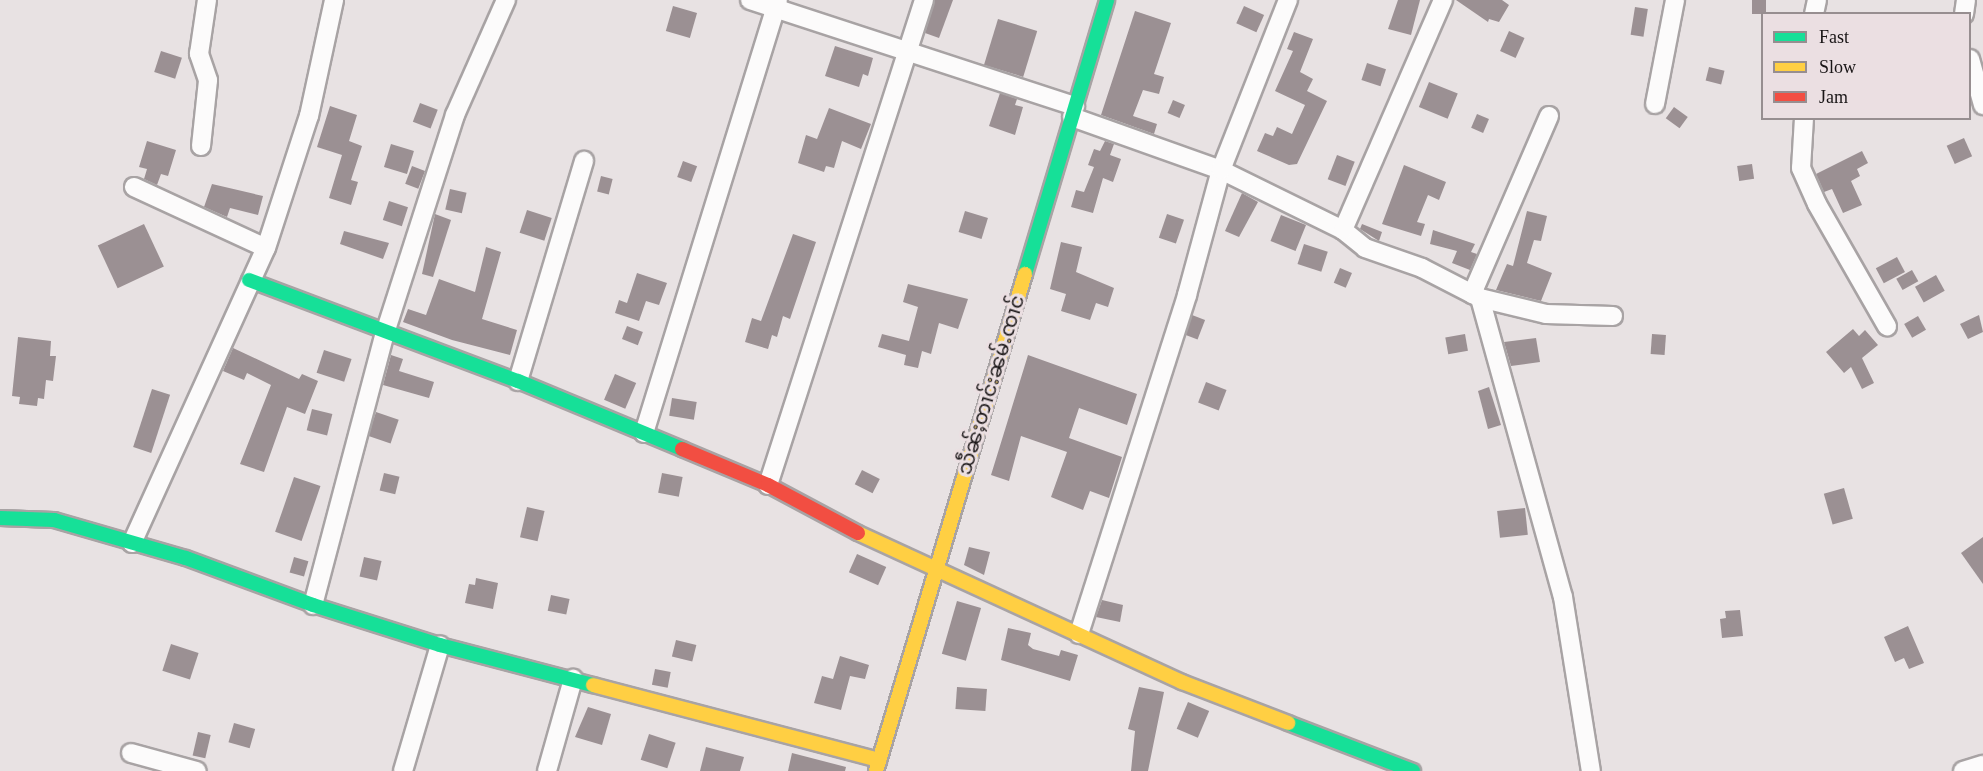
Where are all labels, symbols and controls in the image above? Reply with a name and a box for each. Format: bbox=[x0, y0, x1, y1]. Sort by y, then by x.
legend bbox=[1761, 12, 1971, 120]
text: Fast bbox=[1819, 27, 1849, 47]
text: Slow bbox=[1819, 57, 1856, 77]
text: Jam bbox=[1819, 87, 1848, 107]
street label: သဵၼ်ႈတၢင်းၼမ်ႉၸၢင် bbox=[952, 292, 1030, 478]

